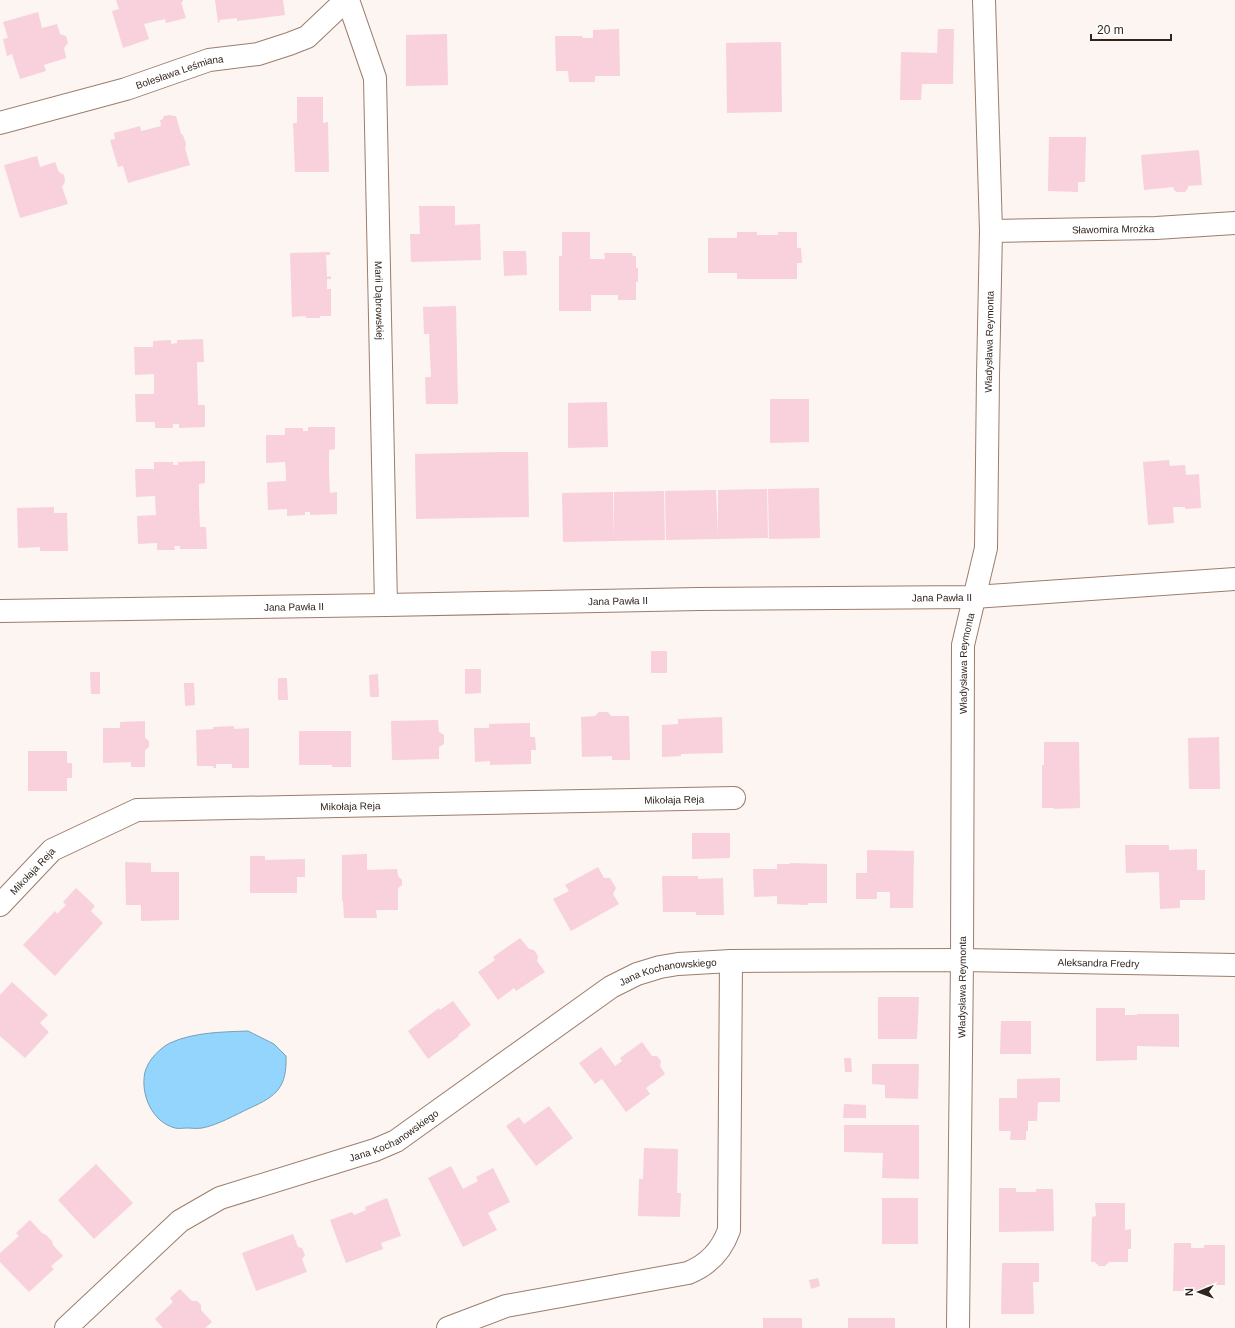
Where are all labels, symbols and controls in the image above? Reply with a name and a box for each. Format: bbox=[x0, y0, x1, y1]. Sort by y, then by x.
scale bar bbox=[1091, 16, 1171, 42]
text: 20 m bbox=[1097, 23, 1124, 37]
street label: Bolesława Leśmiana bbox=[134, 53, 224, 91]
street label: Sławomira Mrożka bbox=[1072, 223, 1155, 235]
street label: Marii Dąbrowskiej bbox=[373, 261, 386, 340]
street label: Władysława Reymonta bbox=[982, 290, 995, 393]
street label: Jana Pawła II bbox=[912, 592, 972, 603]
street label: Jana Pawła II bbox=[588, 594, 648, 607]
street label: Jana Pawła II bbox=[264, 600, 324, 612]
street label: Władysława Reymonta bbox=[957, 611, 976, 714]
street label: Mikołaja Reja bbox=[644, 793, 705, 805]
street label: Mikołaja Reja bbox=[320, 800, 381, 812]
street label: Mikołaja Reja bbox=[8, 845, 57, 896]
street label: Władysława Reymonta bbox=[956, 936, 968, 1038]
street label: Jana Kochanowskiego bbox=[617, 956, 717, 987]
street label: Aleksandra Fredry bbox=[1057, 956, 1139, 969]
street label: Jana Kochanowskiego bbox=[348, 1107, 441, 1163]
north arrow bbox=[1179, 1272, 1219, 1312]
text: N bbox=[1183, 1288, 1195, 1296]

